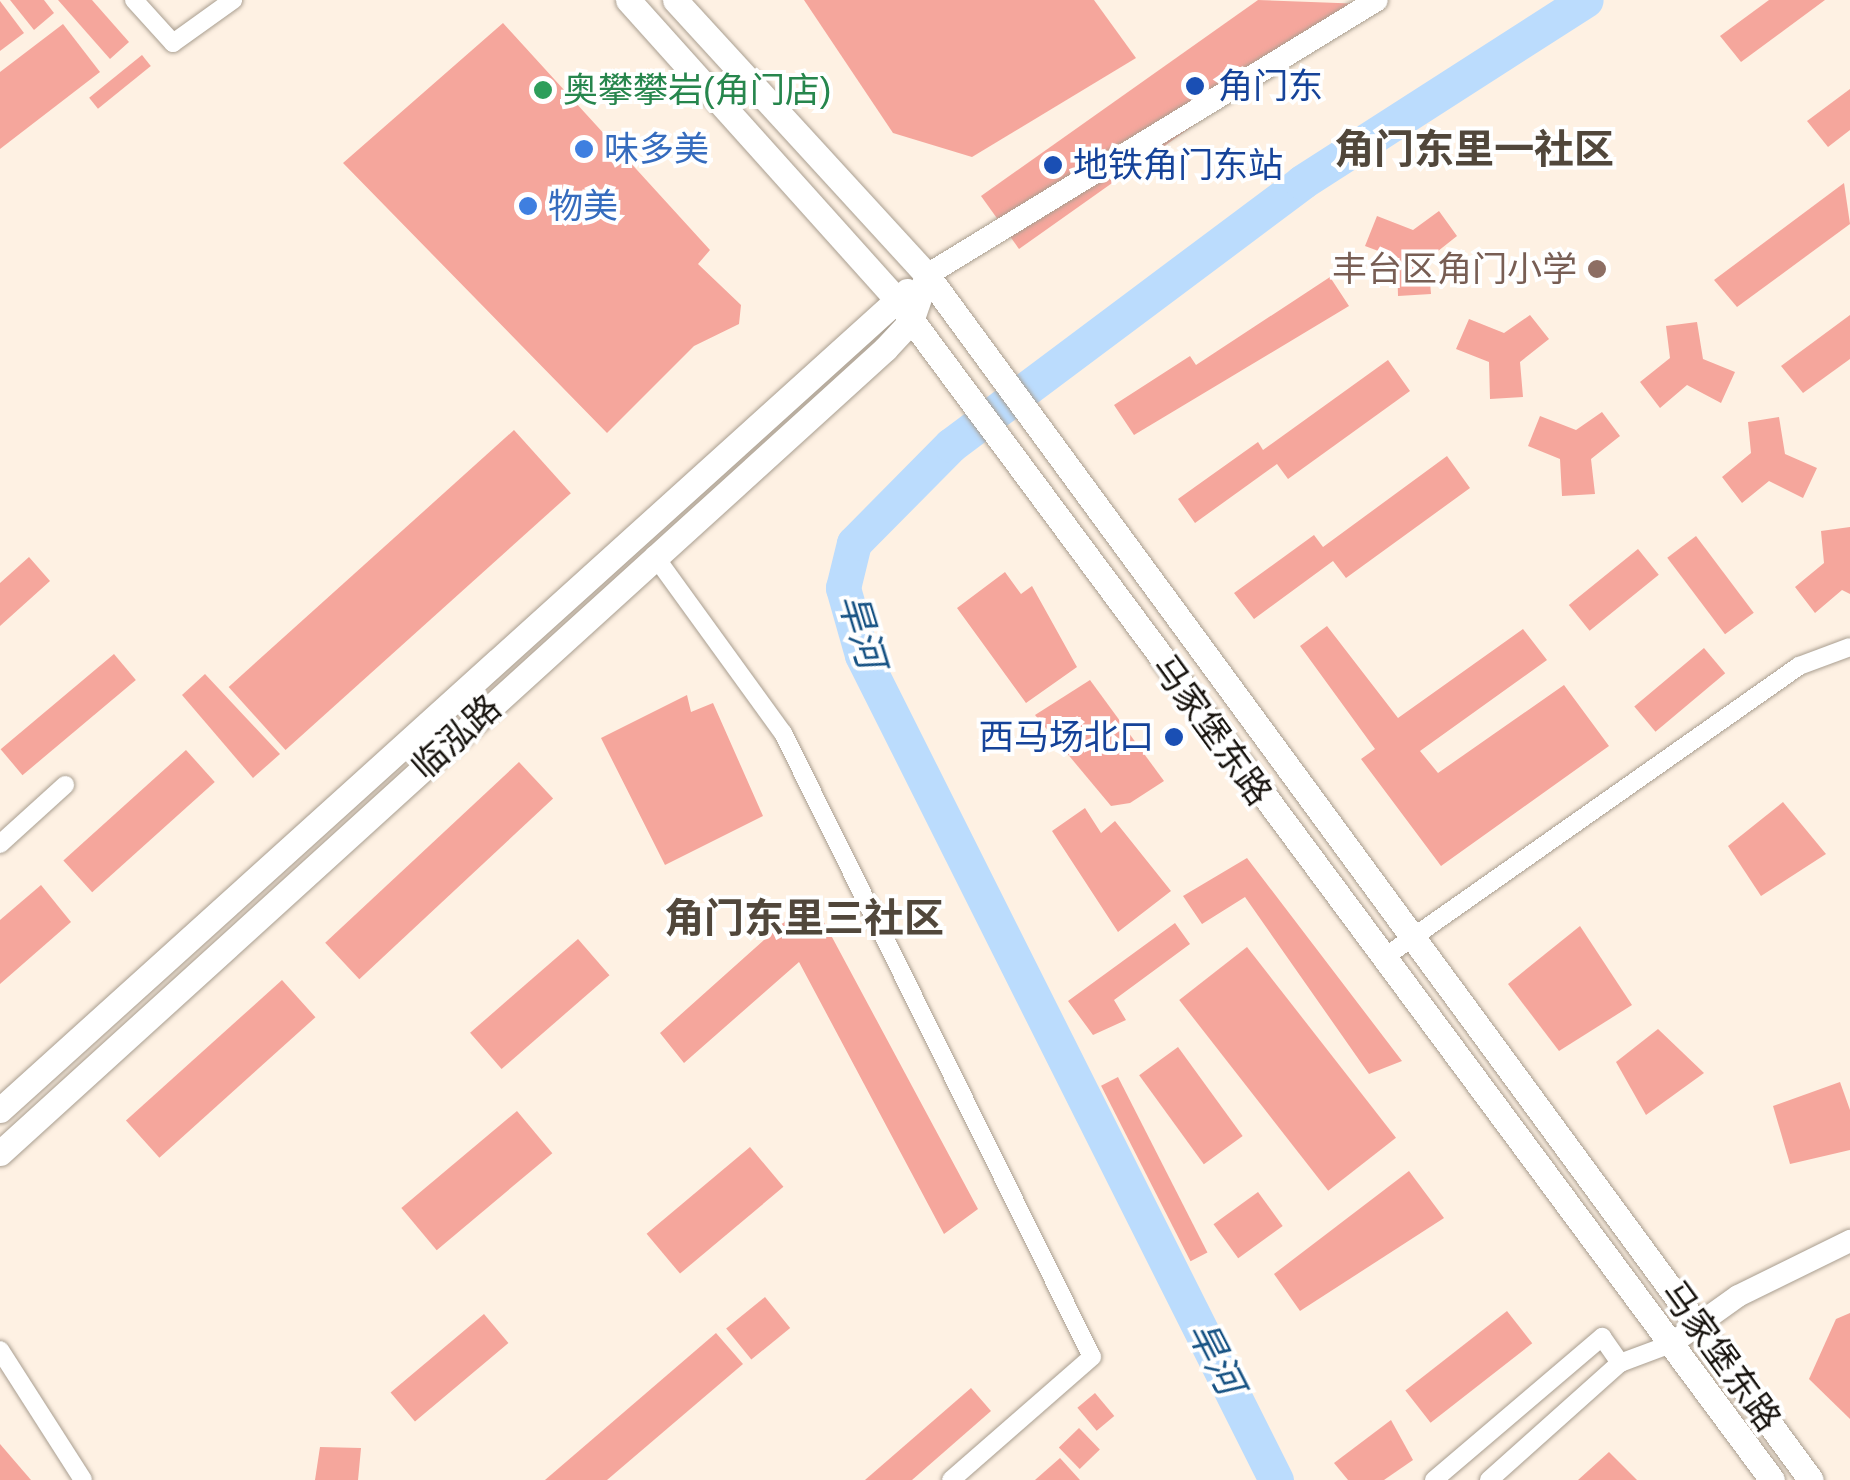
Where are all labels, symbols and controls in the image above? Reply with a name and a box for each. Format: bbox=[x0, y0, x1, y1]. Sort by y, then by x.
place label: 角门东 bbox=[1218, 65, 1323, 107]
place label: 奥攀攀岩(角门店) bbox=[563, 69, 831, 111]
marker: 角门东 bbox=[1182, 73, 1208, 99]
marker: 奥攀攀岩(角门店) bbox=[532, 79, 554, 101]
district label: 角门东里一社区 bbox=[1334, 125, 1614, 173]
place label: 味多美 bbox=[604, 128, 709, 170]
marker: 味多美 bbox=[573, 138, 595, 160]
place label: 地铁角门东站 bbox=[1073, 144, 1283, 186]
marker: 地铁角门东站 bbox=[1042, 154, 1064, 176]
place label: 物美 bbox=[548, 185, 618, 227]
marker: 物美 bbox=[517, 195, 539, 217]
place label: 丰台区角门小学 bbox=[1332, 248, 1577, 290]
marker: 丰台区角门小学 bbox=[1586, 258, 1608, 280]
water label: 旱河 bbox=[828, 588, 894, 674]
street label: 马家堡东路 bbox=[1144, 647, 1280, 813]
street label: 临泓路 bbox=[403, 686, 509, 788]
place label: 西马场北口 bbox=[979, 716, 1154, 758]
marker: 西马场北口 bbox=[1163, 726, 1185, 748]
district label: 角门东里三社区 bbox=[664, 894, 944, 942]
street label: 马家堡东路 bbox=[1653, 1273, 1789, 1439]
water label: 旱河 bbox=[1177, 1314, 1253, 1402]

